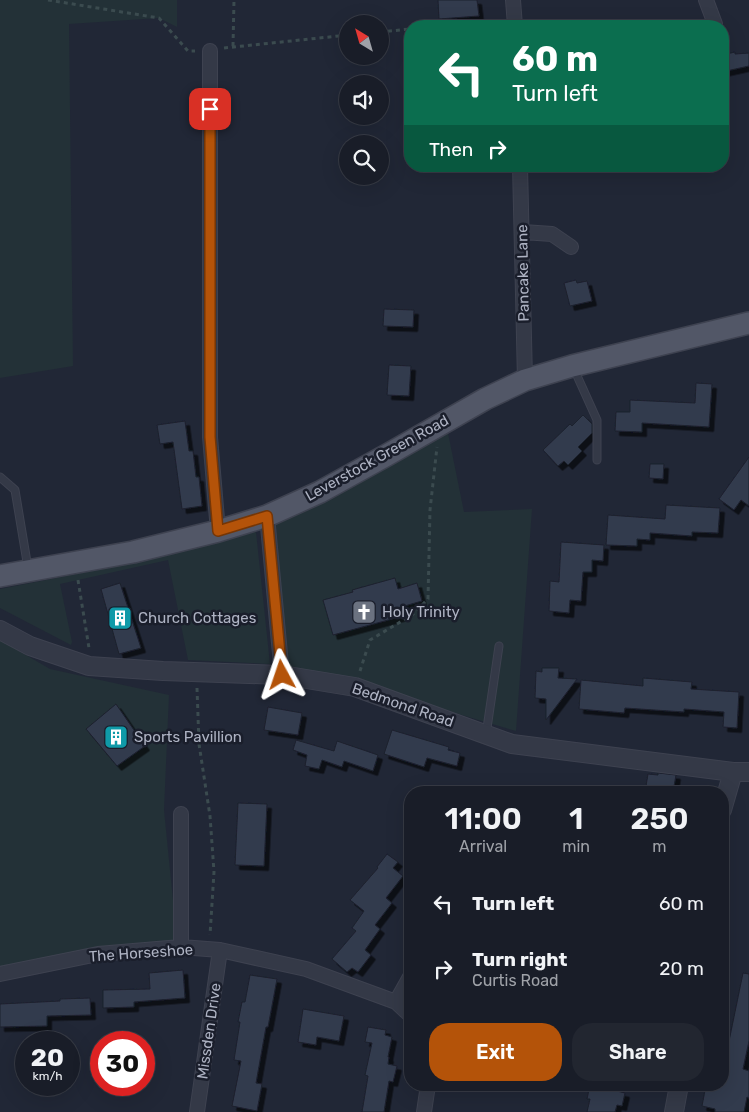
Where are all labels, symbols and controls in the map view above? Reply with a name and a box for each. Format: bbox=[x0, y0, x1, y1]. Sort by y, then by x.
north arrow bbox=[339, 15, 389, 65]
map controls bbox=[339, 15, 389, 185]
text: 60 m bbox=[512, 38, 598, 80]
icon: left bbox=[429, 40, 494, 105]
button: sound bbox=[339, 75, 389, 125]
text: Turn left bbox=[512, 80, 598, 107]
pin bbox=[189, 88, 231, 130]
icon: arrive bbox=[196, 95, 224, 123]
button: search bbox=[339, 135, 389, 185]
icon: right bbox=[483, 135, 511, 163]
text: Then bbox=[429, 138, 473, 161]
street label: Pancake Lane bbox=[513, 224, 533, 322]
street label: Leverstock Green Road bbox=[302, 411, 452, 505]
church icon: Holy Trinity bbox=[351, 599, 377, 625]
place label: Holy Trinity bbox=[382, 603, 460, 621]
building icon: Church Cottages bbox=[107, 605, 133, 631]
place label: Church Cottages bbox=[138, 609, 257, 627]
position arrow bbox=[255, 648, 307, 700]
street label: Bedmond Road bbox=[350, 679, 456, 731]
building icon: Sports Pavillion bbox=[103, 724, 129, 750]
place label: Sports Pavillion bbox=[134, 728, 242, 746]
text: 11:00 bbox=[444, 801, 522, 837]
text: 1 bbox=[569, 801, 583, 837]
text: 250 bbox=[630, 801, 689, 837]
text: Arrival bbox=[459, 837, 507, 856]
text: min bbox=[562, 837, 590, 856]
text: m bbox=[652, 837, 667, 856]
icon: left bbox=[429, 890, 457, 918]
text: Turn left bbox=[472, 892, 554, 915]
text: 60 m bbox=[659, 892, 704, 915]
street label: The Horseshoe bbox=[88, 940, 194, 966]
text: Turn right bbox=[472, 948, 567, 971]
icon: right bbox=[429, 955, 457, 983]
text: 20 m bbox=[659, 957, 704, 980]
text: Curtis Road bbox=[472, 971, 559, 990]
street label: Missden Drive bbox=[193, 982, 225, 1080]
button: Exit bbox=[429, 1023, 562, 1081]
button: Share bbox=[572, 1023, 704, 1081]
speed limit sign: 30 bbox=[90, 1031, 155, 1096]
text: 20 bbox=[31, 1043, 64, 1072]
text: km/h bbox=[33, 1069, 62, 1083]

